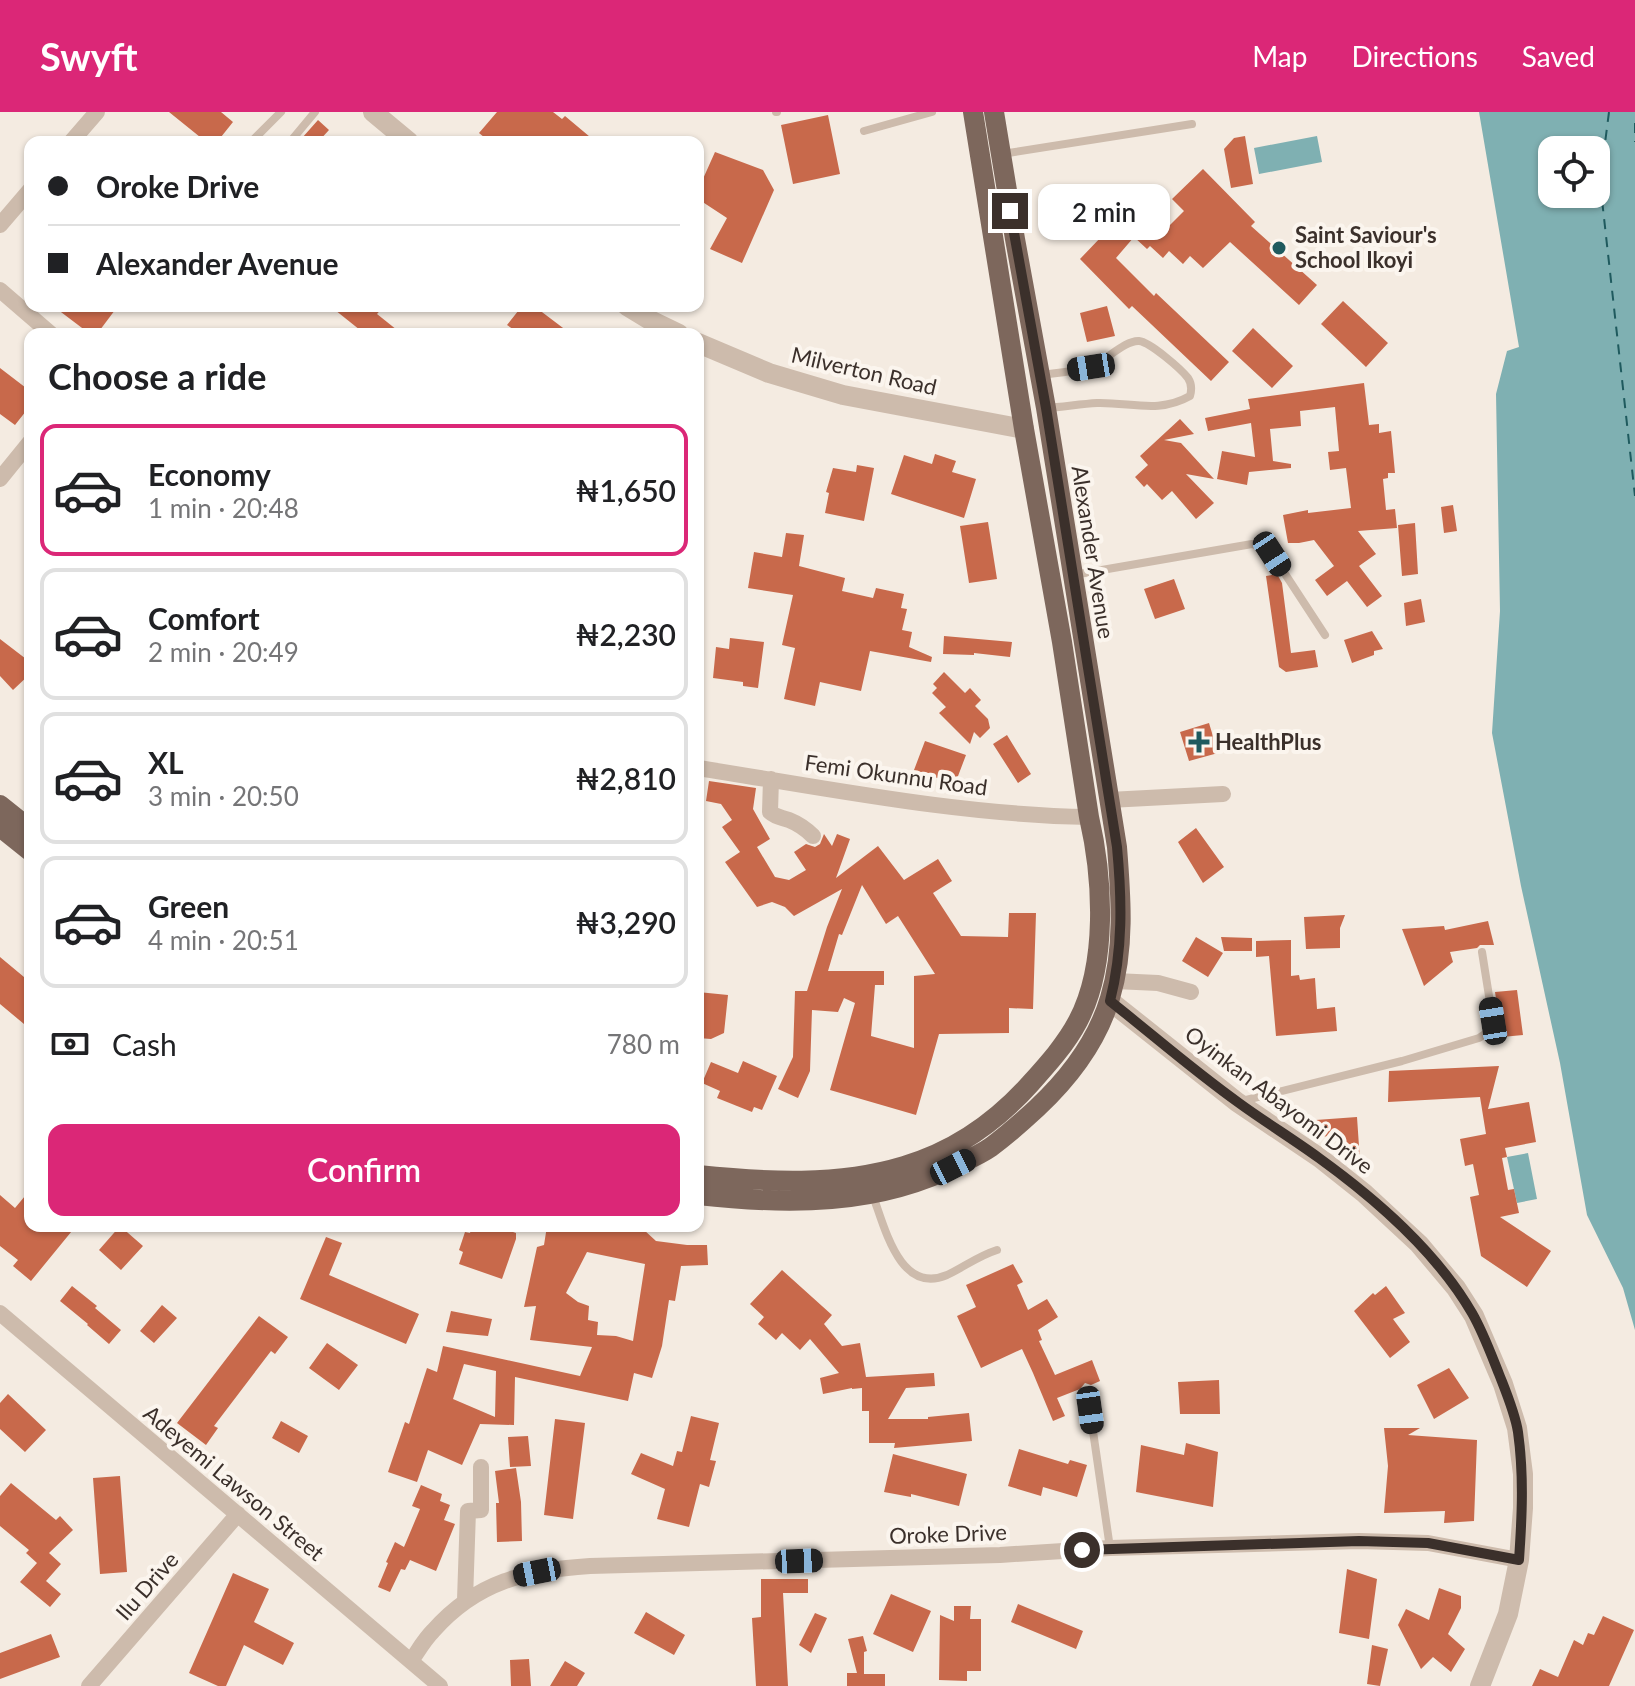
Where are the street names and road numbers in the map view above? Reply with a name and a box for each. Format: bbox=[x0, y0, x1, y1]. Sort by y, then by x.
street label: Milverton Road bbox=[789, 341, 939, 400]
street label: Alexander Avenue bbox=[1066, 463, 1121, 640]
street label: Femi Okunnu Road bbox=[803, 748, 989, 801]
street label: Oyinkan Abayomi Drive bbox=[1180, 1020, 1379, 1179]
street label: Adeyemi Lawson Street bbox=[139, 1399, 330, 1566]
street label: Oroke Drive bbox=[889, 1518, 1007, 1549]
street label: Ilu Drive bbox=[110, 1546, 184, 1625]

